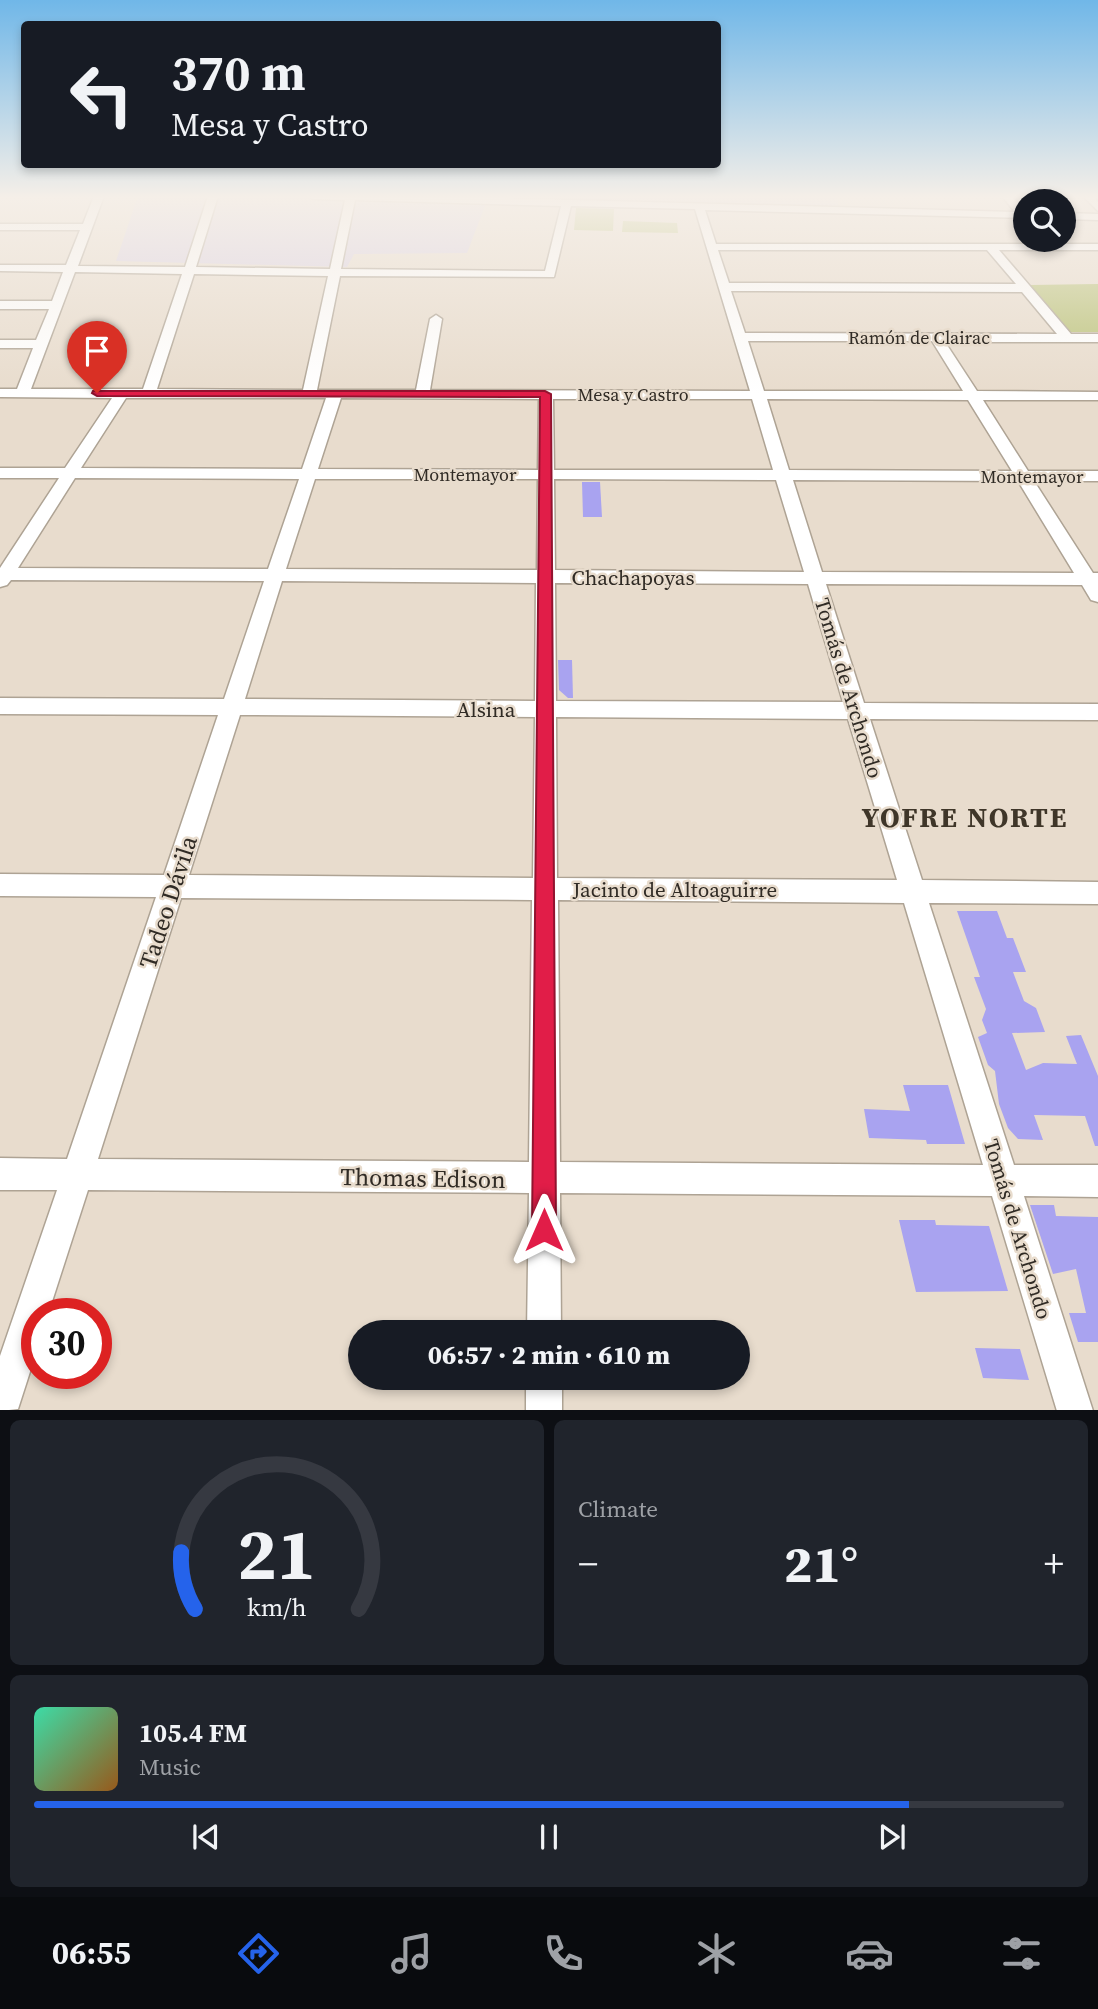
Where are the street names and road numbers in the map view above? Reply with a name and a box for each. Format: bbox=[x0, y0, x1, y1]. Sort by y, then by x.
street label: Ramón de Clairac bbox=[848, 325, 990, 350]
street label: Mesa y Castro bbox=[577, 382, 689, 407]
street label: Montemayor bbox=[413, 462, 517, 487]
street label: Montemayor bbox=[980, 464, 1084, 489]
street label: Chachapoyas bbox=[571, 563, 695, 592]
street label: Tomás de Archondo bbox=[808, 594, 890, 782]
street label: Alsina bbox=[457, 695, 516, 724]
street label: Tadeo Dávila bbox=[131, 831, 205, 972]
street label: Jacinto de Altoaguirre bbox=[572, 875, 777, 904]
street label: Tomás de Archondo bbox=[977, 1135, 1059, 1323]
street label: Thomas Edison bbox=[340, 1160, 506, 1196]

